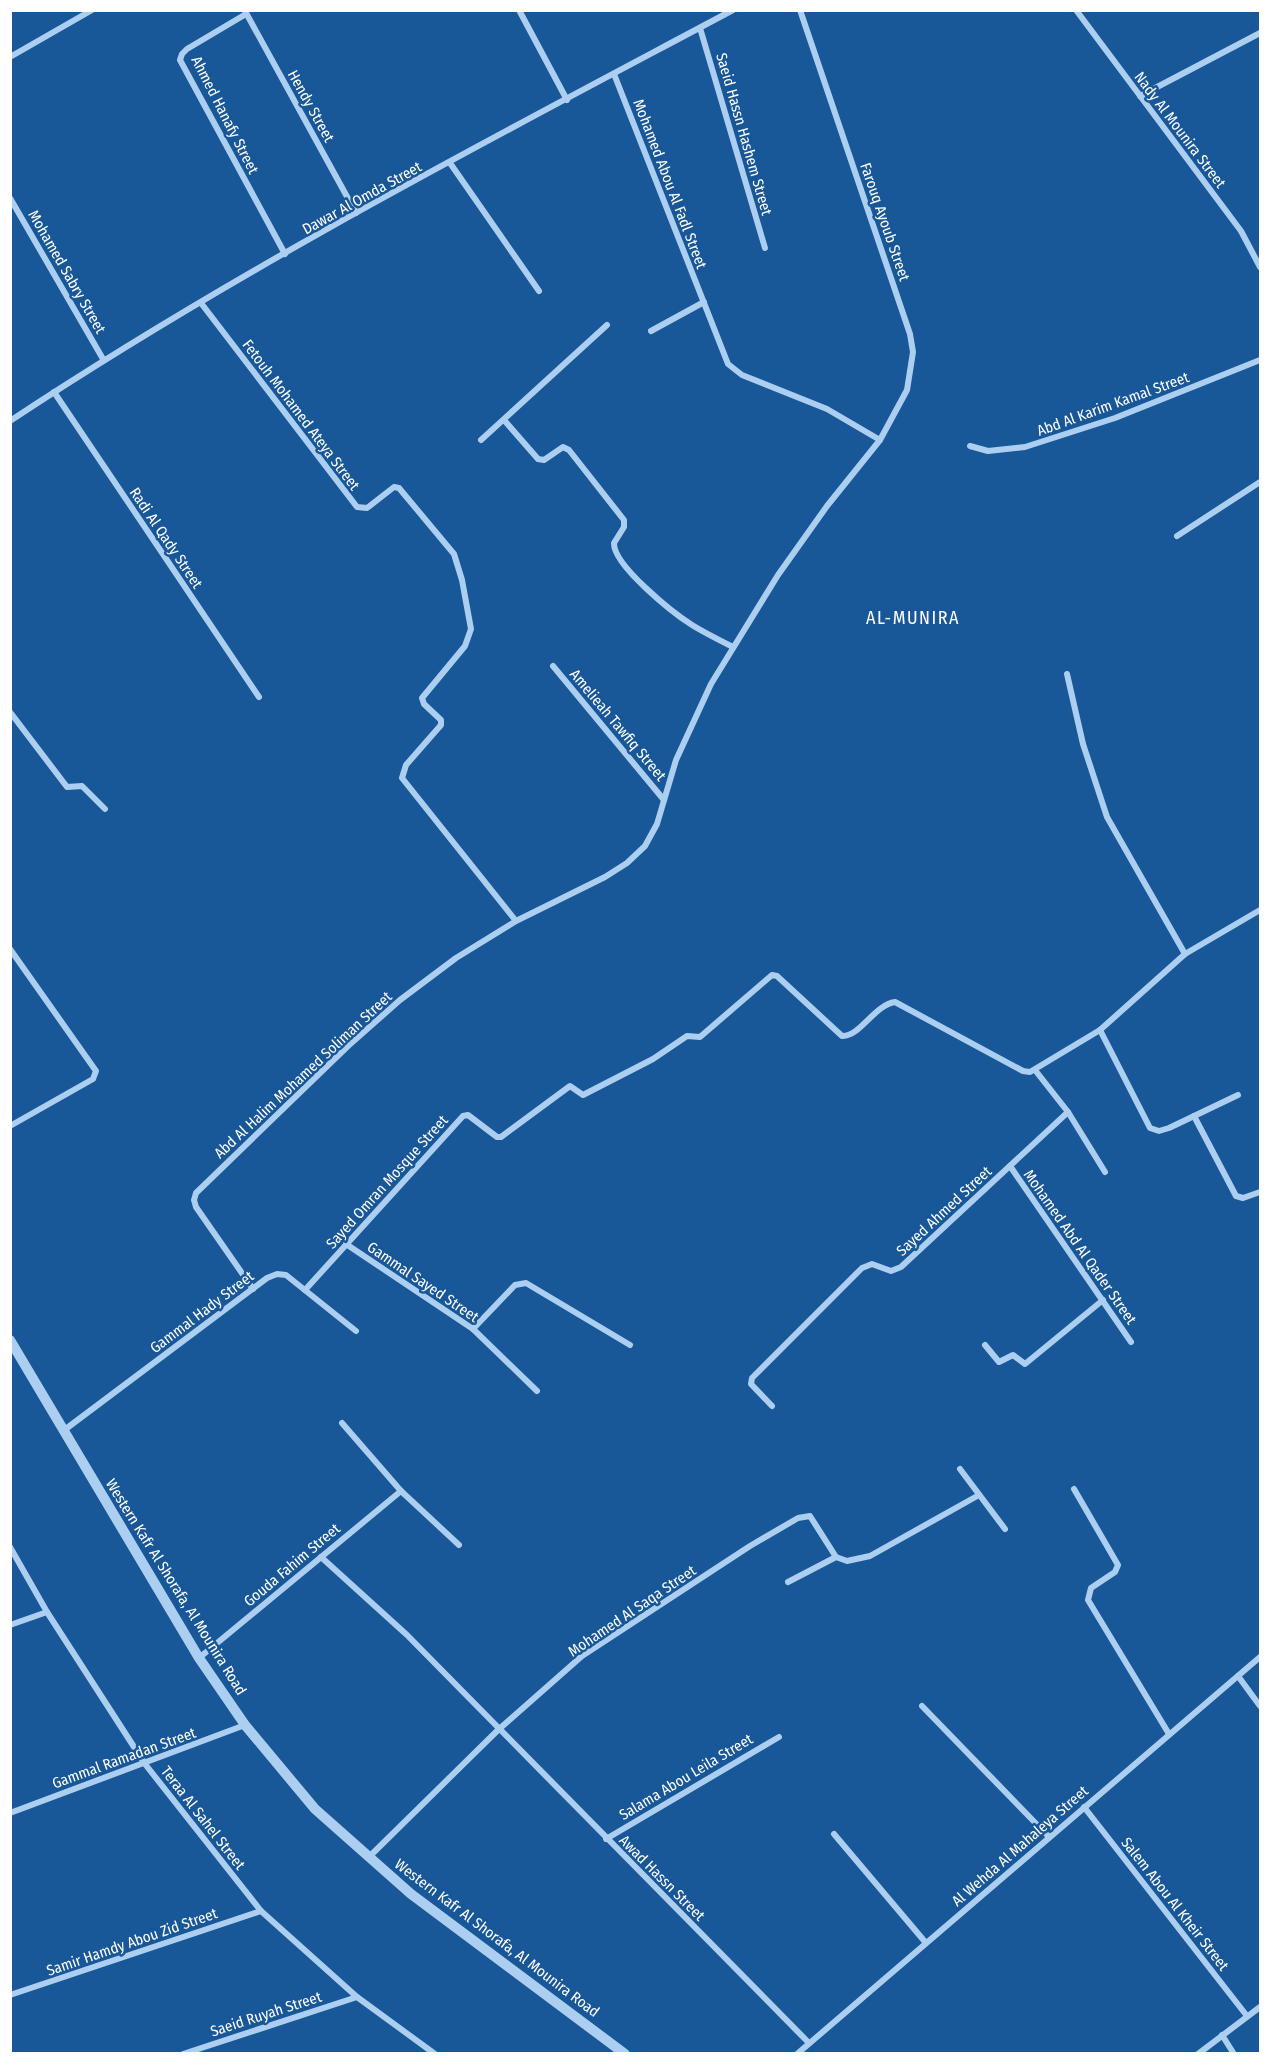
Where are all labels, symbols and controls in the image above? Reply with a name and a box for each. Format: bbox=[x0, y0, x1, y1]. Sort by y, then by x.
street label: Saeid Hassn Hashem Street bbox=[712, 51, 776, 217]
street label: Ahmed Hanafy Street bbox=[188, 53, 262, 177]
street label: Hendy Street bbox=[284, 67, 338, 145]
street label: Nady Al Mounira Street bbox=[1130, 68, 1230, 192]
street label: Mohamed Abou Al Fadl Street bbox=[629, 97, 711, 271]
street label: Dawar Al Omda Street bbox=[299, 158, 425, 238]
street label: Farouq Ayoub Street bbox=[856, 161, 914, 284]
street label: Mohamed Sabry Street bbox=[24, 207, 110, 337]
street label: Fetouh Mohamed Ateya Street bbox=[239, 336, 364, 494]
street label: Abd Al Karim Kamal Street bbox=[1035, 368, 1192, 440]
street label: Radi Al Qady Street bbox=[126, 484, 206, 592]
district label: AL-MUNIRA bbox=[866, 607, 960, 629]
street label: Amelieah Tawfiq Street bbox=[566, 666, 670, 785]
street label: Abd Al Halim Mohamed Soliman Street bbox=[210, 988, 396, 1162]
street label: Sayed Omran Mosque Street bbox=[322, 1111, 452, 1252]
street label: Sayed Ahmed Street bbox=[893, 1162, 995, 1260]
street label: Mohamed Abd Al Qader Street bbox=[1020, 1166, 1140, 1328]
street label: Gammal Sayed Street bbox=[364, 1238, 482, 1326]
street label: Gammal Hady Street bbox=[147, 1267, 258, 1357]
street label: Western Kafr Al Shorafa, Al Mounira Road bbox=[102, 1476, 250, 1698]
street label: Gouda Fahim Street bbox=[240, 1520, 344, 1610]
street label: Mohamed Al Saqa Street bbox=[565, 1561, 699, 1660]
street label: Gammal Ramadan Street bbox=[50, 1724, 198, 1792]
street label: Salama Abou Leila Street bbox=[616, 1730, 756, 1824]
street label: Teraa Al Sahel Street bbox=[157, 1763, 249, 1873]
street label: Al Wehda Al Mahaleya Street bbox=[948, 1782, 1092, 1910]
street label: Awad Hassn Street bbox=[615, 1831, 709, 1925]
street label: Salem Abou Al Kheir Street bbox=[1117, 1834, 1233, 1974]
street label: Western Kafr Al Shorafa, Al Mounira Road bbox=[391, 1855, 603, 2021]
street label: Samir Hamdy Abou Zid Street bbox=[44, 1904, 220, 1980]
street label: Saeid Ruyah Street bbox=[208, 1988, 324, 2040]

